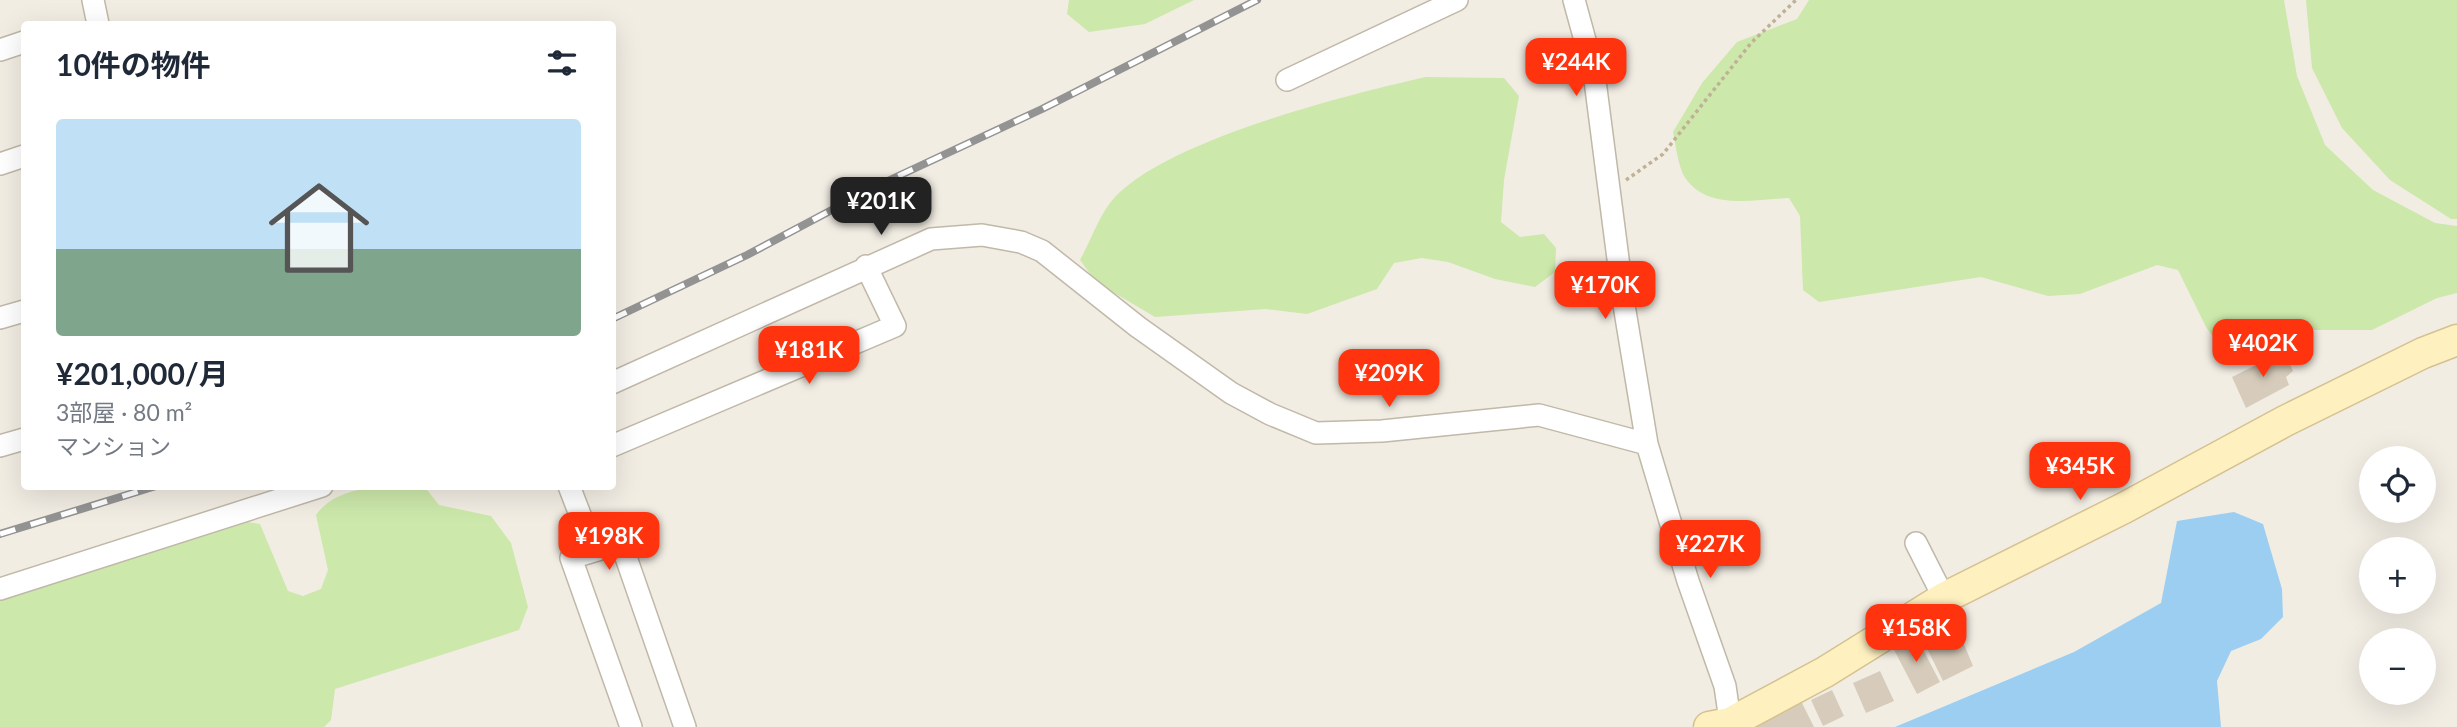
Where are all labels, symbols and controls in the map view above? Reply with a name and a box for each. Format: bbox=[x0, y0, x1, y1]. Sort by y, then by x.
pin: ¥244K bbox=[1527, 38, 1625, 98]
icon: filters bbox=[543, 44, 581, 82]
text: 10件の物件 bbox=[56, 46, 211, 82]
text: ¥244K bbox=[1541, 47, 1611, 75]
icon: home bbox=[256, 165, 382, 291]
pin: ¥201K bbox=[832, 177, 930, 237]
text: ¥201K bbox=[846, 186, 916, 214]
pin: ¥170K bbox=[1556, 262, 1654, 321]
text: ¥170K bbox=[1570, 270, 1640, 298]
pin: ¥402K bbox=[2214, 320, 2312, 379]
pin: ¥181K bbox=[760, 326, 858, 386]
text: ¥402K bbox=[2228, 328, 2298, 356]
text: ¥181K bbox=[774, 335, 844, 363]
pin: ¥209K bbox=[1340, 350, 1438, 409]
text: ¥201,000/月 bbox=[56, 355, 229, 391]
text: ¥209K bbox=[1354, 358, 1424, 386]
text: 3部屋 · 80 m² bbox=[56, 398, 192, 426]
text: マンション bbox=[56, 432, 171, 460]
pin: ¥345K bbox=[2031, 442, 2129, 502]
map controls bbox=[2359, 446, 2436, 705]
button: locate bbox=[2359, 446, 2436, 523]
text: ¥345K bbox=[2045, 451, 2115, 479]
pin: ¥198K bbox=[560, 512, 658, 572]
pin: ¥227K bbox=[1661, 520, 1759, 580]
text: ¥198K bbox=[574, 521, 644, 549]
text: ¥227K bbox=[1675, 529, 1745, 557]
button: + bbox=[2359, 537, 2436, 614]
pin: ¥158K bbox=[1867, 604, 1965, 664]
text: ¥158K bbox=[1881, 613, 1951, 641]
button: − bbox=[2359, 628, 2436, 705]

